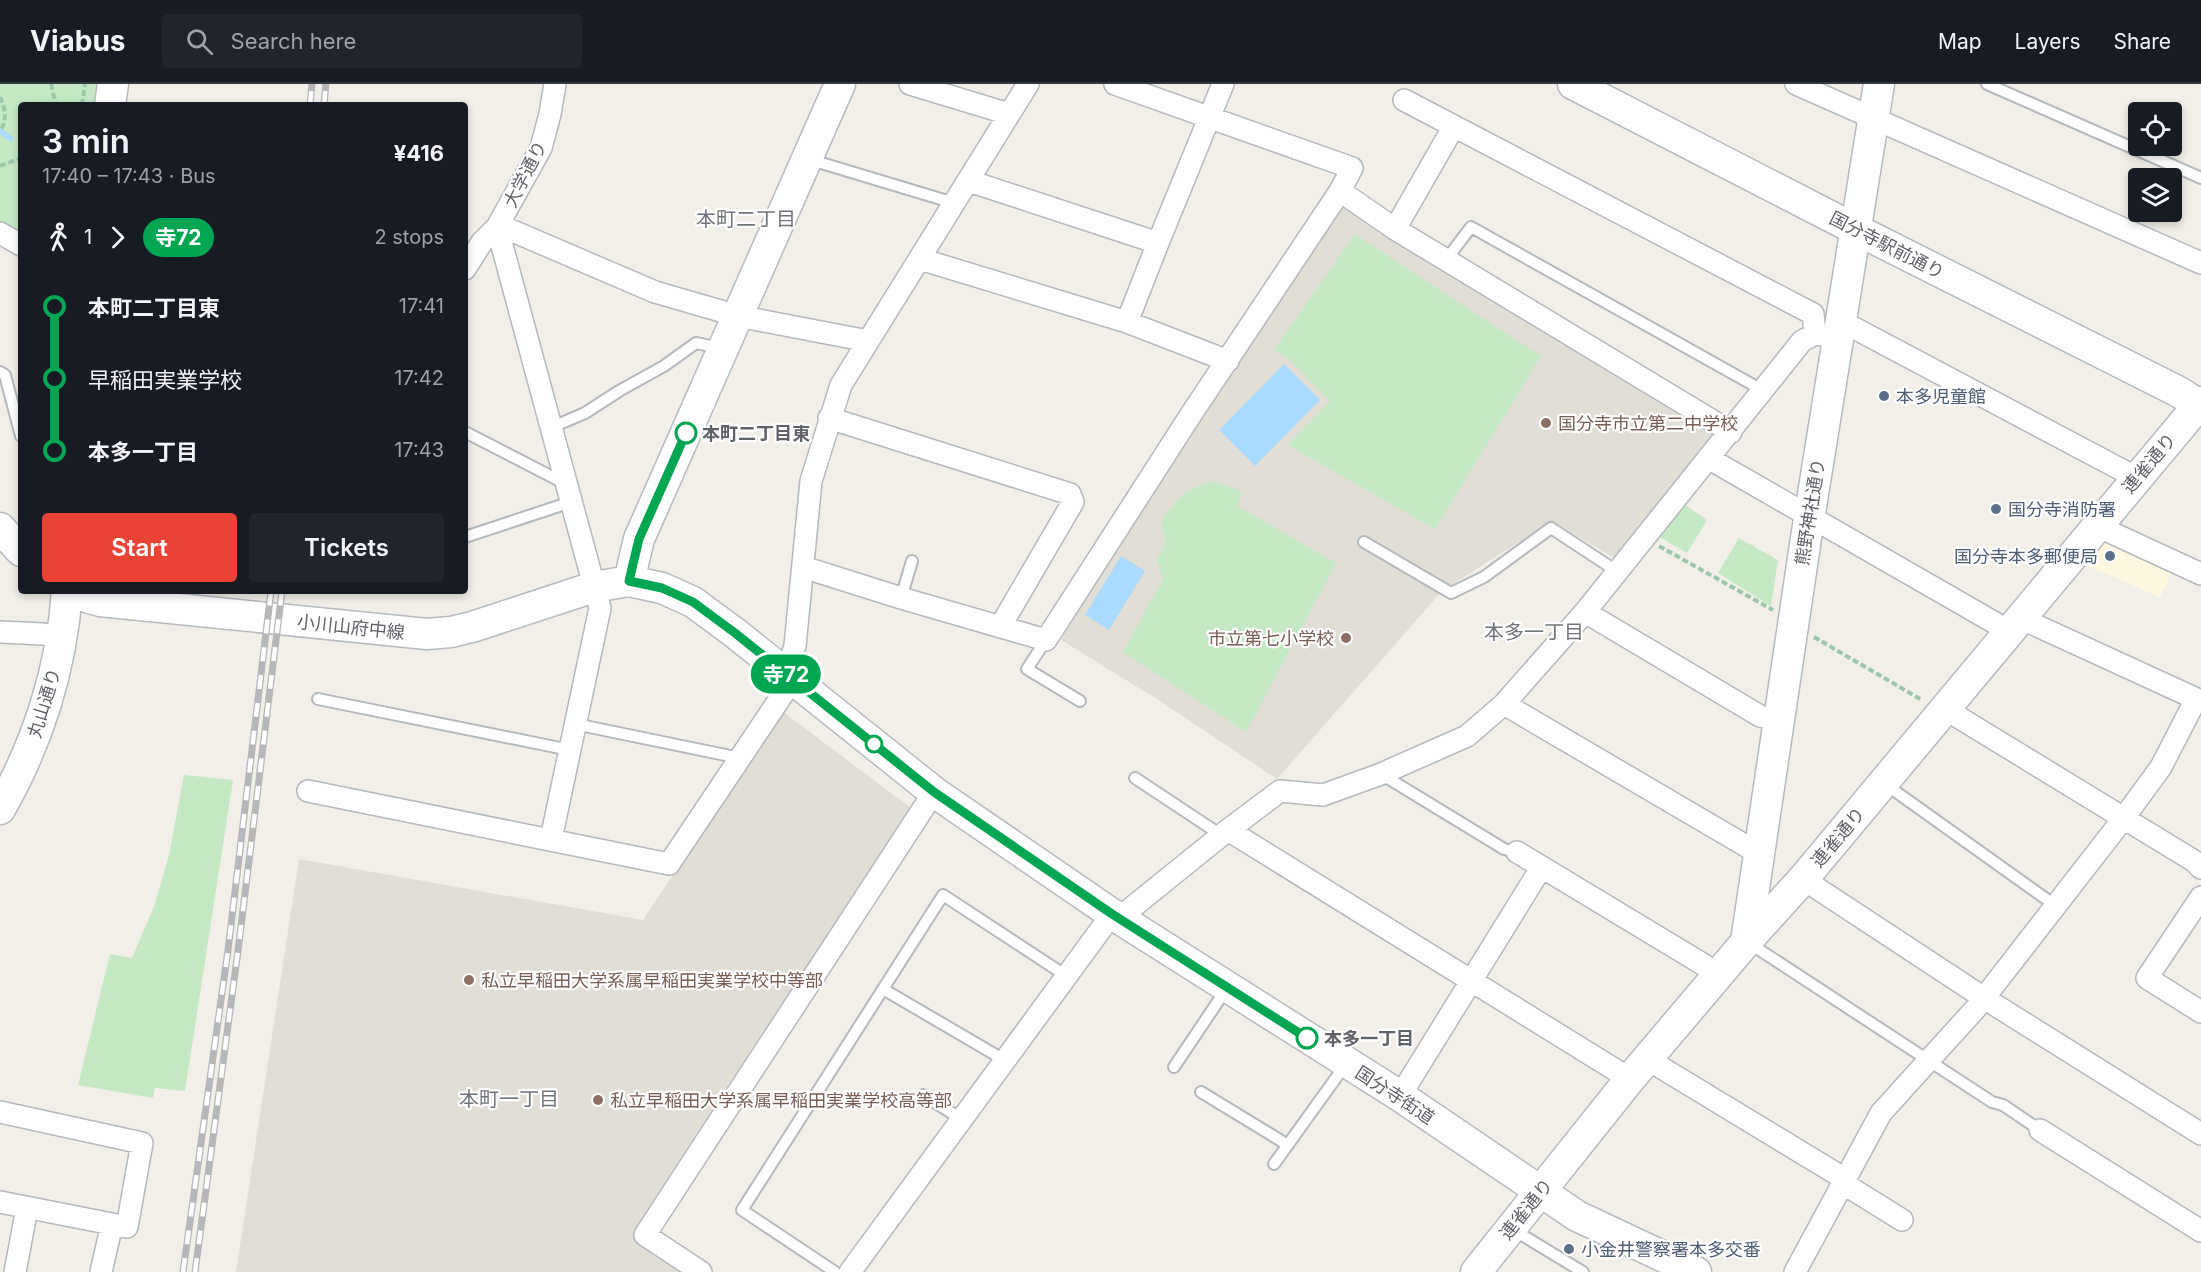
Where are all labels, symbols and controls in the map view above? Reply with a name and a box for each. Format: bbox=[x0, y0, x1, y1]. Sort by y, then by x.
search box bbox=[162, 14, 582, 68]
text: Viabus bbox=[30, 24, 126, 58]
icon: search bbox=[183, 25, 216, 58]
text: Search here bbox=[231, 28, 356, 54]
text: Map bbox=[1938, 29, 1982, 54]
text: Layers bbox=[2015, 29, 2081, 54]
text: Share bbox=[2114, 29, 2171, 54]
map controls bbox=[2128, 102, 2182, 222]
button: locate bbox=[2128, 102, 2182, 156]
text: 3 min bbox=[42, 121, 130, 161]
street label: 大学通り bbox=[499, 137, 551, 211]
text: ¥416 bbox=[394, 140, 444, 166]
text: 17:40 – 17:43 · Bus bbox=[42, 164, 216, 188]
button: layers bbox=[2128, 168, 2182, 222]
district label: 本町二丁目 bbox=[696, 207, 796, 231]
street label: 国分寺駅前通り bbox=[1826, 207, 1948, 283]
icon: walk bbox=[42, 221, 75, 254]
icon: forward bbox=[101, 221, 134, 254]
text: 1 bbox=[84, 225, 92, 249]
text: 寺72 bbox=[155, 225, 202, 250]
text: 2 stops bbox=[374, 225, 444, 249]
text: 17:41 bbox=[399, 294, 444, 318]
text: 本町二丁目東 bbox=[88, 295, 220, 321]
text: 17:42 bbox=[394, 366, 444, 390]
text: 早稲田実業学校 bbox=[88, 367, 242, 393]
place label: 本多児童館 bbox=[1896, 386, 1986, 407]
marker: 本多児童館 bbox=[1877, 389, 1891, 403]
place label: 国分寺市立第二中学校 bbox=[1558, 413, 1738, 434]
marker: 国分寺市立第二中学校 bbox=[1539, 416, 1553, 430]
marker: 本町二丁目東 bbox=[675, 422, 697, 444]
place label: 本町二丁目東 bbox=[702, 423, 810, 444]
street label: 連雀通り bbox=[2118, 429, 2180, 497]
text: 17:43 bbox=[394, 438, 444, 462]
text: 本多一丁目 bbox=[88, 439, 198, 465]
street label: 熊野神社通り bbox=[1791, 457, 1829, 567]
place label: 国分寺消防署 bbox=[2008, 499, 2116, 520]
marker: 国分寺消防署 bbox=[1989, 502, 2003, 516]
button: Start bbox=[42, 513, 237, 582]
button: Tickets bbox=[249, 513, 444, 582]
place label: 国分寺本多郵便局 bbox=[1954, 546, 2098, 567]
marker: 国分寺本多郵便局 bbox=[2103, 549, 2117, 563]
street label: 小川山府中線 bbox=[296, 611, 406, 643]
district label: 本多一丁目 bbox=[1484, 620, 1584, 644]
place label: 市立第七小学校 bbox=[1208, 628, 1334, 649]
marker: 市立第七小学校 bbox=[1339, 631, 1353, 645]
line badge: 寺72 bbox=[752, 654, 820, 694]
text: 寺72 bbox=[763, 662, 809, 687]
street label: 丸山通り bbox=[23, 666, 65, 740]
unlabelled marker bbox=[865, 735, 883, 753]
street label: 連雀通り bbox=[1807, 803, 1869, 871]
place label: 私立早稲田大学系属早稲田実業学校中等部 bbox=[481, 970, 823, 991]
marker: 私立早稲田大学系属早稲田実業学校中等部 bbox=[462, 973, 476, 987]
marker: 本多一丁目 bbox=[1296, 1027, 1318, 1049]
place label: 本多一丁目 bbox=[1324, 1028, 1414, 1049]
street label: 国分寺街道 bbox=[1352, 1062, 1438, 1128]
district label: 本町一丁目 bbox=[459, 1087, 559, 1111]
place label: 私立早稲田大学系属早稲田実業学校高等部 bbox=[610, 1090, 952, 1111]
marker: 私立早稲田大学系属早稲田実業学校高等部 bbox=[591, 1093, 605, 1107]
street label: 連雀通り bbox=[1495, 1174, 1557, 1244]
place label: 小金井警察署本多交番 bbox=[1581, 1239, 1761, 1260]
marker: 小金井警察署本多交番 bbox=[1562, 1242, 1576, 1256]

